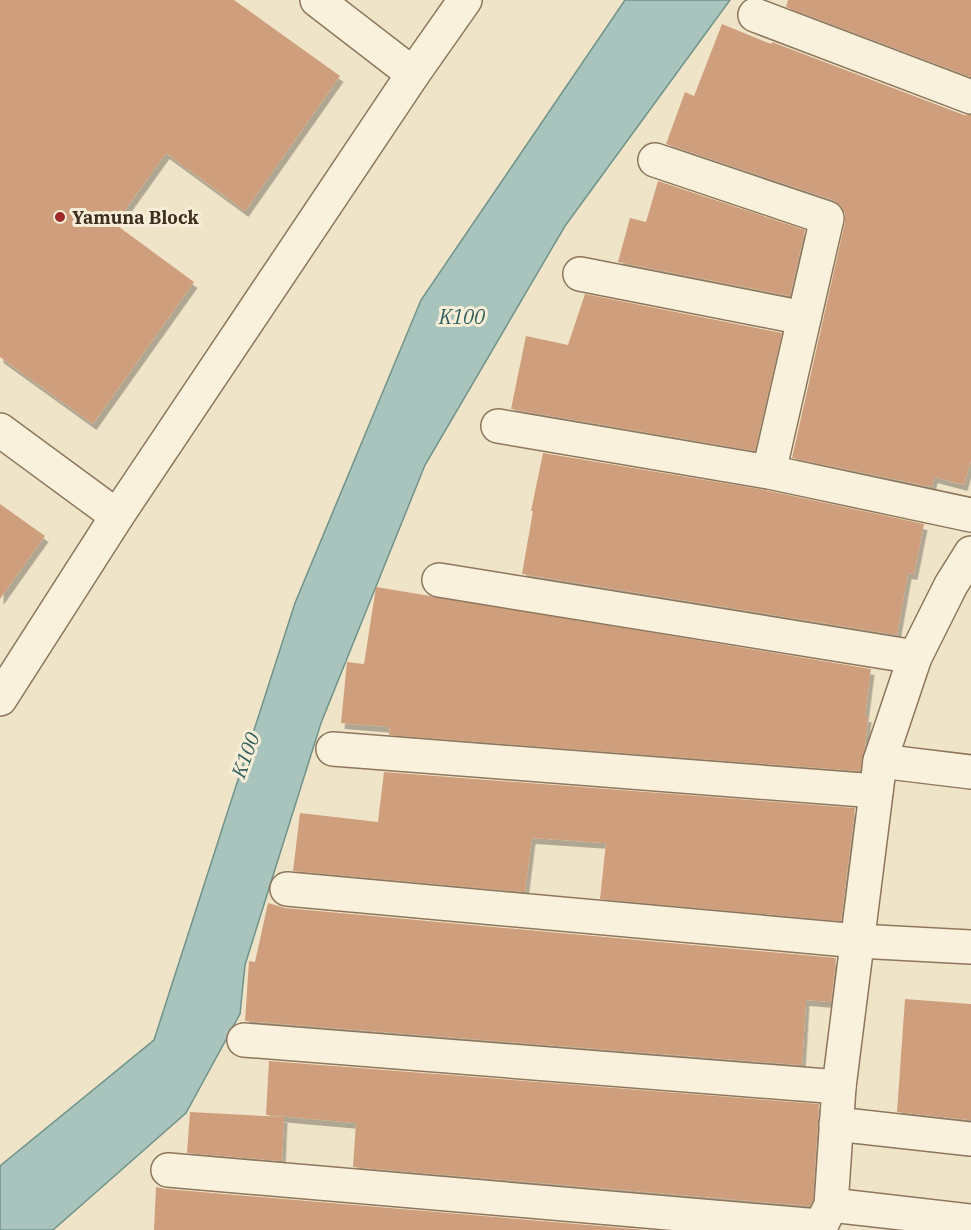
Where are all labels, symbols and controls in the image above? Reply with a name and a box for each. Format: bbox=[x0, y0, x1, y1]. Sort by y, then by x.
place label: Yamuna Block bbox=[72, 206, 200, 229]
marker: Yamuna Block bbox=[53, 210, 67, 224]
water label: K100 bbox=[438, 303, 485, 330]
water label: K100 bbox=[224, 729, 266, 782]

